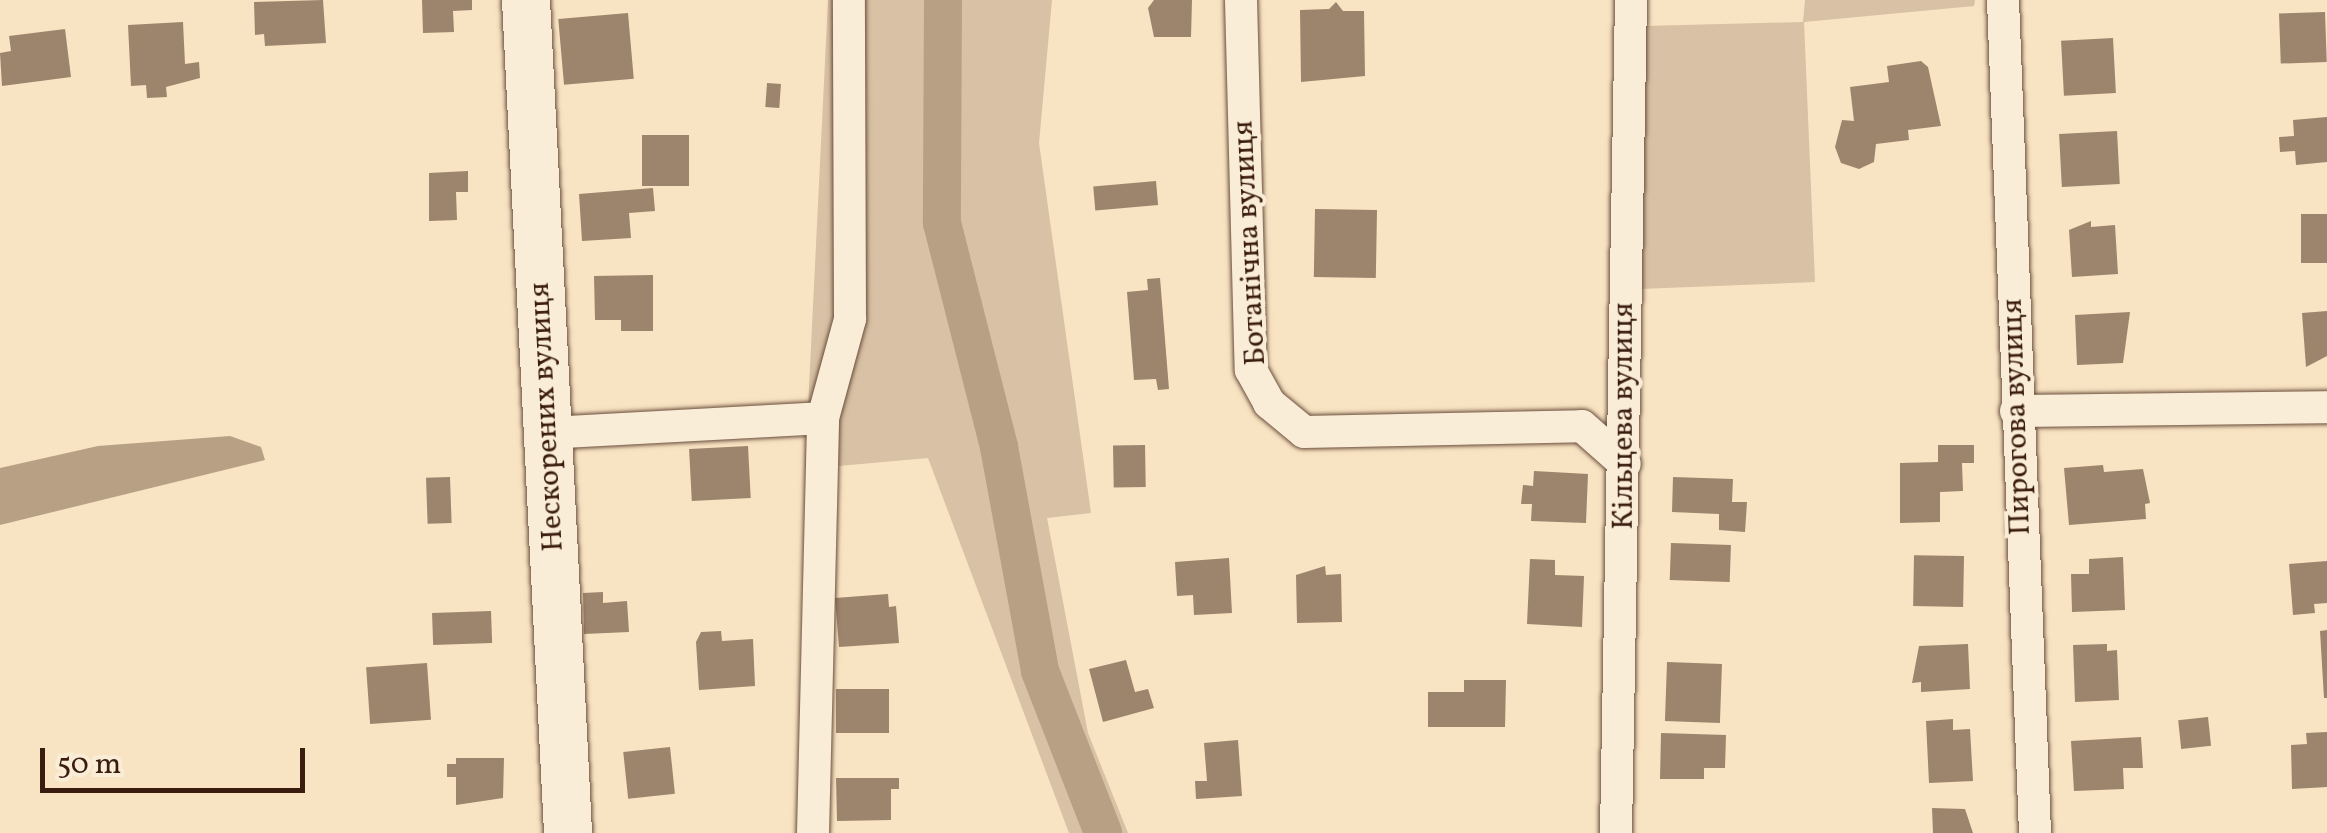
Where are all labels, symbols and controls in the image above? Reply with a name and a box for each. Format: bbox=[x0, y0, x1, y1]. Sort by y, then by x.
street label: Ботанічна вулиця bbox=[1226, 120, 1274, 366]
street label: Нескорених вулиця bbox=[522, 281, 572, 553]
street label: Пирогова вулиця bbox=[1995, 298, 2039, 536]
street label: Кільцева вулиця bbox=[1606, 302, 1642, 530]
scale bar bbox=[45, 728, 310, 790]
text: 50 m bbox=[57, 744, 121, 786]

